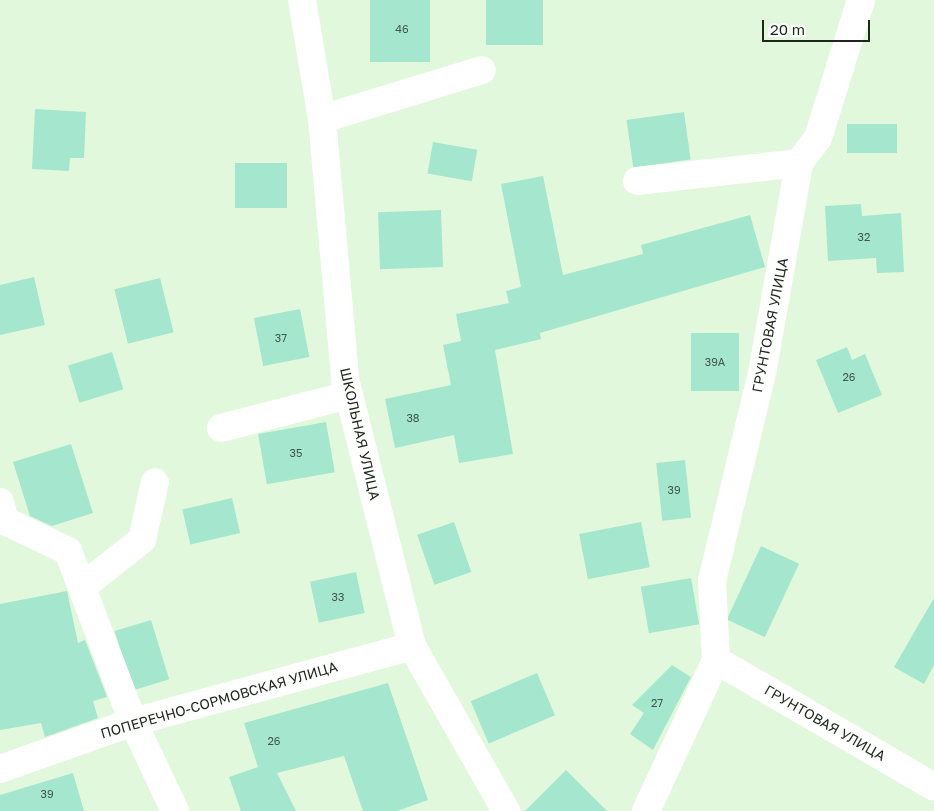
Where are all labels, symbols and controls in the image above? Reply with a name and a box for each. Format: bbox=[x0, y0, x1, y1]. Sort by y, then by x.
scale bar bbox=[764, 10, 872, 42]
text: 20 m bbox=[770, 20, 805, 38]
house number: 46 bbox=[395, 22, 409, 36]
house number: 32 bbox=[858, 230, 870, 244]
street label: ГРУНТОВАЯ УЛИЦА bbox=[749, 256, 791, 394]
house number: 37 bbox=[275, 331, 287, 345]
house number: 39А bbox=[705, 355, 725, 369]
street label: ШКОЛЬНАЯ УЛИЦА bbox=[337, 366, 383, 502]
house number: 26 bbox=[842, 370, 856, 384]
house number: 38 bbox=[406, 411, 420, 425]
house number: 35 bbox=[290, 446, 302, 460]
house number: 39 bbox=[667, 483, 681, 497]
house number: 33 bbox=[332, 590, 344, 604]
street label: ПОПЕРЕЧНО-СОРМОВСКАЯ УЛИЦА bbox=[99, 658, 339, 742]
street label: ГРУНТОВАЯ УЛИЦА bbox=[762, 681, 888, 765]
house number: 27 bbox=[651, 696, 663, 710]
house number: 26 bbox=[267, 734, 281, 748]
house number: 39 bbox=[40, 787, 54, 801]

